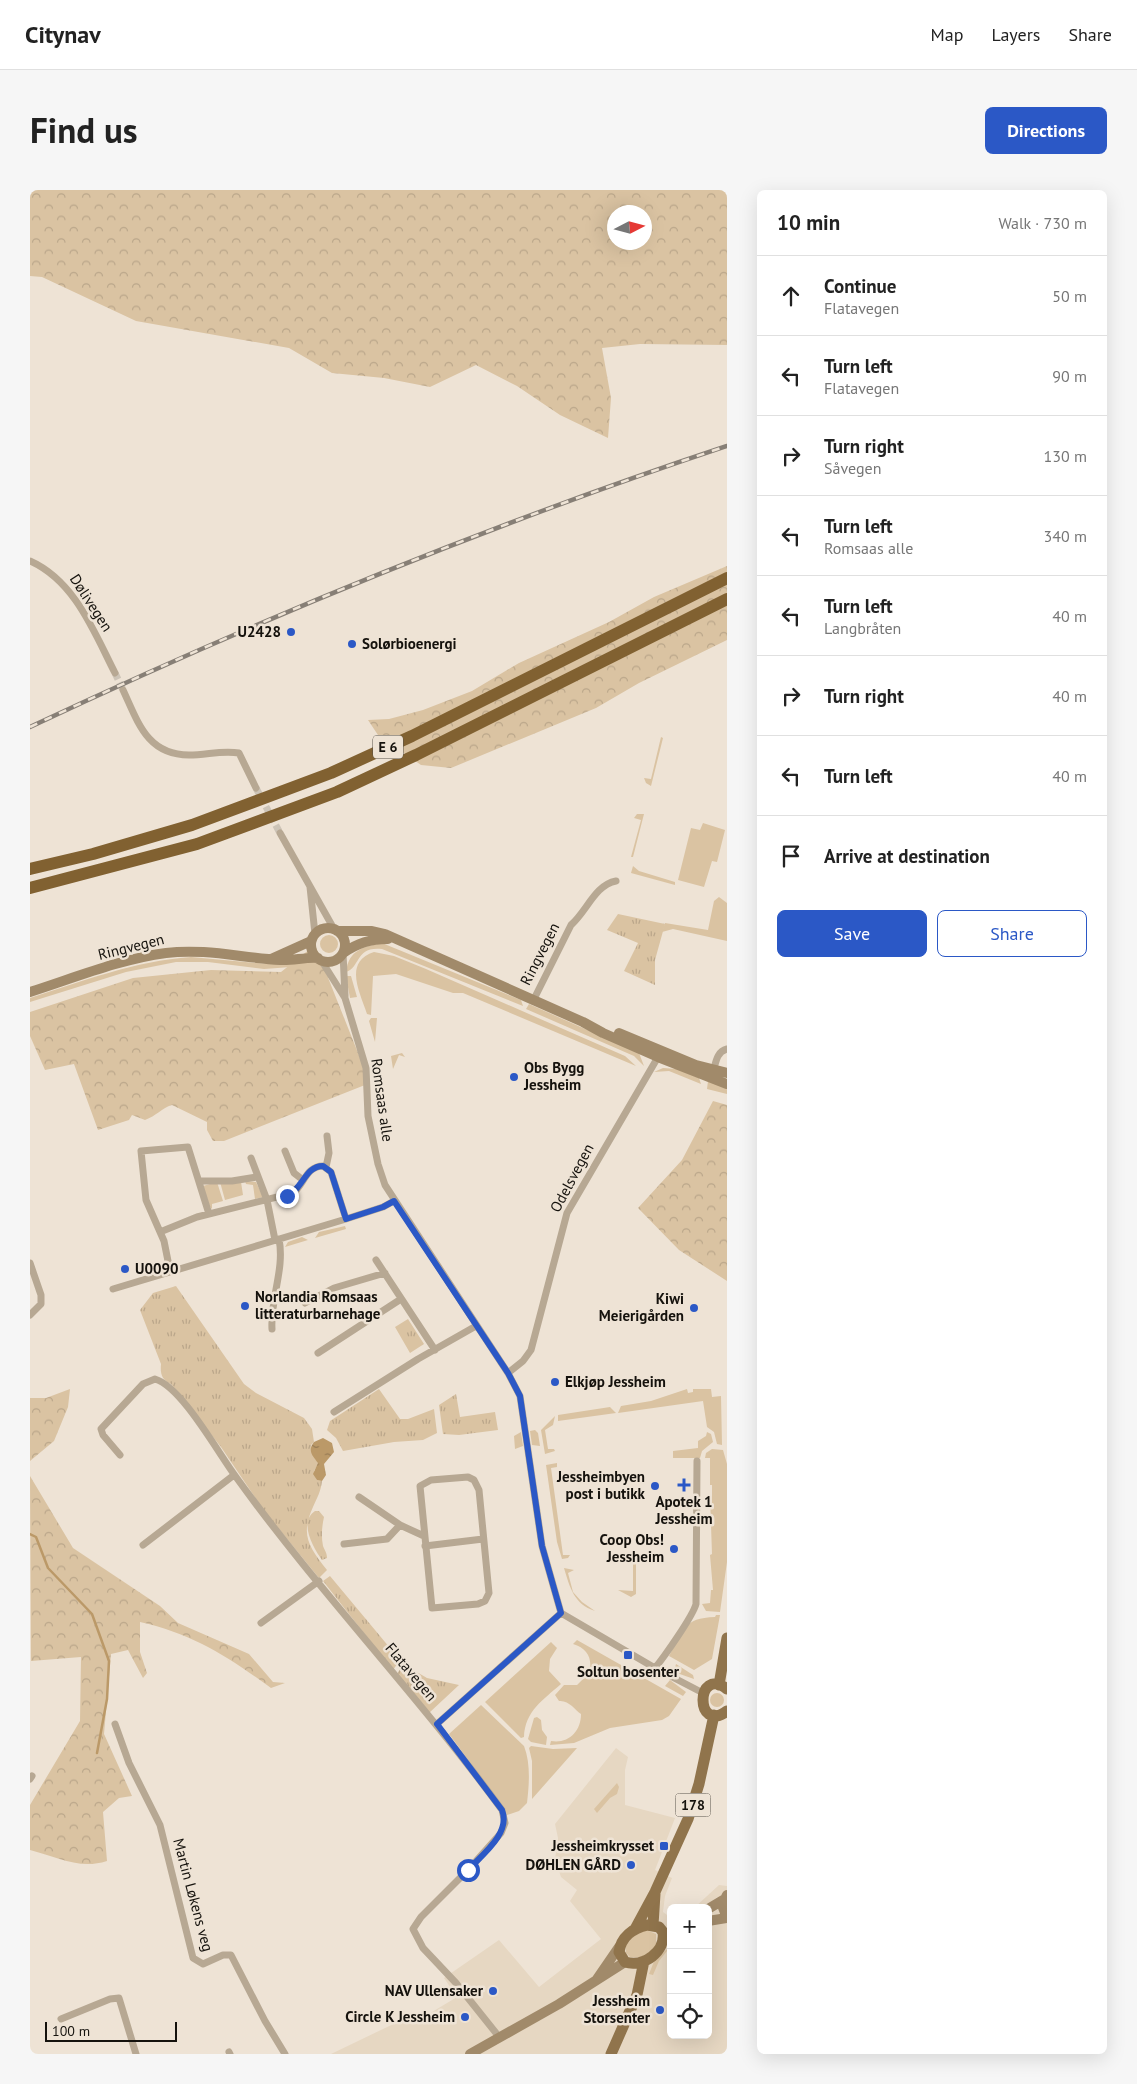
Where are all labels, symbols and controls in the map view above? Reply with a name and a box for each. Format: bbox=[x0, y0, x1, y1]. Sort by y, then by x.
text: Citynav bbox=[25, 19, 101, 50]
text: Map bbox=[931, 23, 963, 46]
text: Layers bbox=[991, 23, 1040, 46]
text: Share bbox=[1068, 23, 1112, 46]
text: Find us bbox=[30, 107, 138, 153]
button: Directions bbox=[985, 107, 1107, 154]
north arrow bbox=[607, 205, 652, 250]
text: 10 min bbox=[777, 209, 840, 236]
text: Walk · 730 m bbox=[998, 213, 1087, 233]
text: Continue bbox=[824, 274, 896, 298]
icon: ahead bbox=[777, 282, 805, 310]
text: 50 m bbox=[1052, 286, 1087, 306]
text: Flatavegen bbox=[824, 298, 899, 318]
text: Turn left bbox=[824, 354, 893, 378]
icon: left bbox=[777, 362, 805, 390]
text: 90 m bbox=[1052, 366, 1087, 386]
text: Flatavegen bbox=[824, 378, 899, 398]
text: Turn right bbox=[824, 434, 904, 458]
icon: right bbox=[777, 442, 805, 470]
text: 130 m bbox=[1044, 446, 1087, 466]
text: Såvegen bbox=[824, 458, 881, 478]
text: Turn left bbox=[824, 514, 893, 538]
icon: left bbox=[777, 522, 805, 550]
text: 340 m bbox=[1044, 526, 1087, 546]
text: Romsaas alle bbox=[824, 538, 913, 558]
street label: Dølivegen bbox=[66, 570, 117, 635]
text: Turn left bbox=[824, 594, 893, 618]
icon: left bbox=[777, 602, 805, 630]
text: 40 m bbox=[1052, 606, 1087, 626]
text: Langbråten bbox=[824, 618, 901, 638]
place label: U2428 bbox=[238, 622, 281, 641]
marker: U2428 bbox=[285, 626, 297, 638]
place label: Solørbioenergi bbox=[362, 634, 457, 653]
marker: Solørbioenergi bbox=[346, 638, 358, 650]
icon: right bbox=[777, 682, 805, 710]
text: Turn right bbox=[824, 684, 904, 708]
text: 40 m bbox=[1052, 686, 1087, 706]
road number: E 6 bbox=[373, 736, 403, 758]
icon: left bbox=[777, 762, 805, 790]
text: Turn left bbox=[824, 764, 893, 788]
text: 40 m bbox=[1052, 766, 1087, 786]
icon: arrive bbox=[777, 842, 805, 870]
text: Arrive at destination bbox=[824, 844, 990, 868]
button: Save bbox=[777, 910, 927, 957]
button: Share bbox=[937, 910, 1087, 957]
street label: Ringvegen bbox=[516, 919, 563, 988]
street label: Ringvegen bbox=[96, 929, 166, 964]
street label: Romsaas alle bbox=[367, 1057, 398, 1143]
place label: Obs Bygg Jessheim bbox=[523, 1058, 584, 1094]
marker: Obs Bygg Jessheim bbox=[508, 1071, 520, 1083]
street label: Odelsvegen bbox=[546, 1140, 598, 1215]
route end bbox=[276, 1185, 299, 1208]
place label: U0090 bbox=[135, 1259, 178, 1278]
marker: U0090 bbox=[119, 1263, 131, 1275]
place label: Norlandia Romsaas litteraturbarnehage bbox=[255, 1287, 381, 1323]
place label: Kiwi Meierigården bbox=[599, 1289, 684, 1325]
marker: Norlandia Romsaas litteraturbarnehage bbox=[239, 1300, 251, 1312]
marker: Kiwi Meierigården bbox=[688, 1302, 700, 1314]
place label: Elkjøp Jessheim bbox=[565, 1372, 666, 1391]
marker: Elkjøp Jessheim bbox=[549, 1376, 561, 1388]
place label: Jessheimbyen post i butikk bbox=[556, 1467, 646, 1503]
marker: Apotek 1 Jessheim bbox=[678, 1479, 690, 1491]
marker: Jessheimbyen post i butikk bbox=[649, 1480, 661, 1492]
place label: Apotek 1 Jessheim bbox=[654, 1492, 713, 1528]
place label: Coop Obs! Jessheim bbox=[600, 1530, 664, 1566]
marker: Coop Obs! Jessheim bbox=[668, 1543, 680, 1555]
street label: Flatavegen bbox=[381, 1639, 441, 1705]
marker: Soltun bosenter bbox=[622, 1649, 634, 1661]
place label: Soltun bosenter bbox=[577, 1662, 680, 1681]
road number: 178 bbox=[676, 1794, 710, 1816]
street label: Martin Løkens veg bbox=[169, 1836, 218, 1954]
place label: Jessheimkrysset bbox=[550, 1836, 655, 1855]
marker: Jessheimkrysset bbox=[658, 1840, 670, 1852]
place label: DØHLEN GÅRD bbox=[526, 1855, 621, 1874]
route start bbox=[457, 1859, 480, 1882]
marker: DØHLEN GÅRD bbox=[625, 1859, 637, 1871]
map controls bbox=[667, 1904, 712, 2039]
button: + bbox=[667, 1904, 712, 1949]
button: − bbox=[667, 1949, 712, 1994]
place label: NAV Ullensaker bbox=[385, 1981, 484, 2000]
marker: NAV Ullensaker bbox=[487, 1985, 499, 1997]
place label: Jessheim Storsenter bbox=[583, 1991, 651, 2027]
button: locate bbox=[667, 1994, 712, 2039]
marker: Jessheim Storsenter bbox=[654, 2004, 666, 2016]
place label: Circle K Jessheim bbox=[345, 2007, 455, 2026]
marker: Circle K Jessheim bbox=[459, 2011, 471, 2023]
scale bar bbox=[45, 2019, 178, 2042]
text: 100 m bbox=[52, 2022, 90, 2040]

